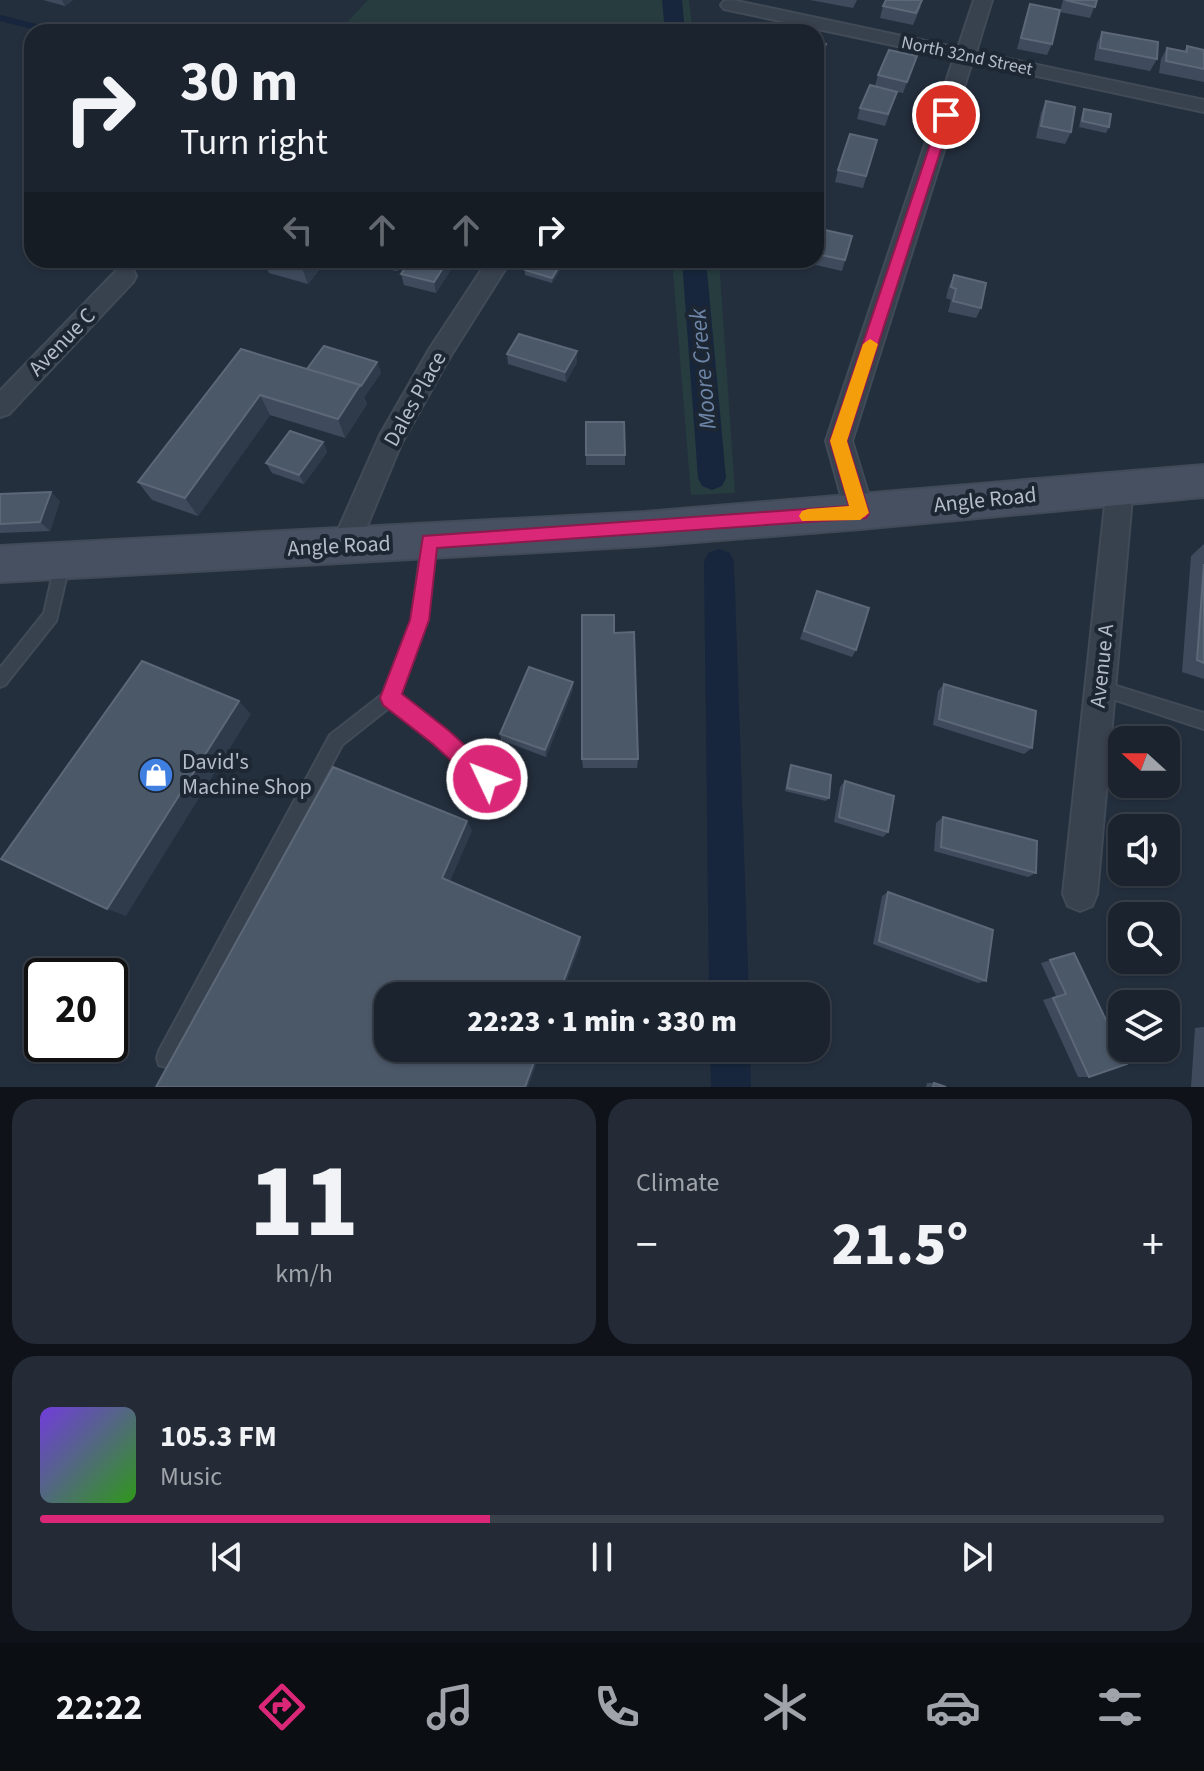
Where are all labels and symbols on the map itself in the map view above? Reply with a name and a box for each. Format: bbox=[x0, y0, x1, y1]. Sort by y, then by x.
street label: North 32nd Street bbox=[899, 30, 1035, 82]
pin bbox=[912, 81, 980, 149]
street label: Avenue C bbox=[21, 300, 103, 384]
water label: Moore Creek bbox=[680, 306, 726, 431]
street label: Dales Place bbox=[376, 346, 454, 452]
street label: Angle Road bbox=[932, 479, 1038, 521]
street label: Angle Road bbox=[287, 527, 391, 565]
street label: Avenue A bbox=[1082, 622, 1122, 710]
north arrow bbox=[1108, 726, 1180, 798]
position arrow bbox=[445, 737, 529, 821]
place label: David's Machine Shop bbox=[182, 746, 312, 803]
shop icon: David's Machine Shop bbox=[137, 756, 175, 794]
speed limit sign: 20 bbox=[24, 958, 128, 1062]

